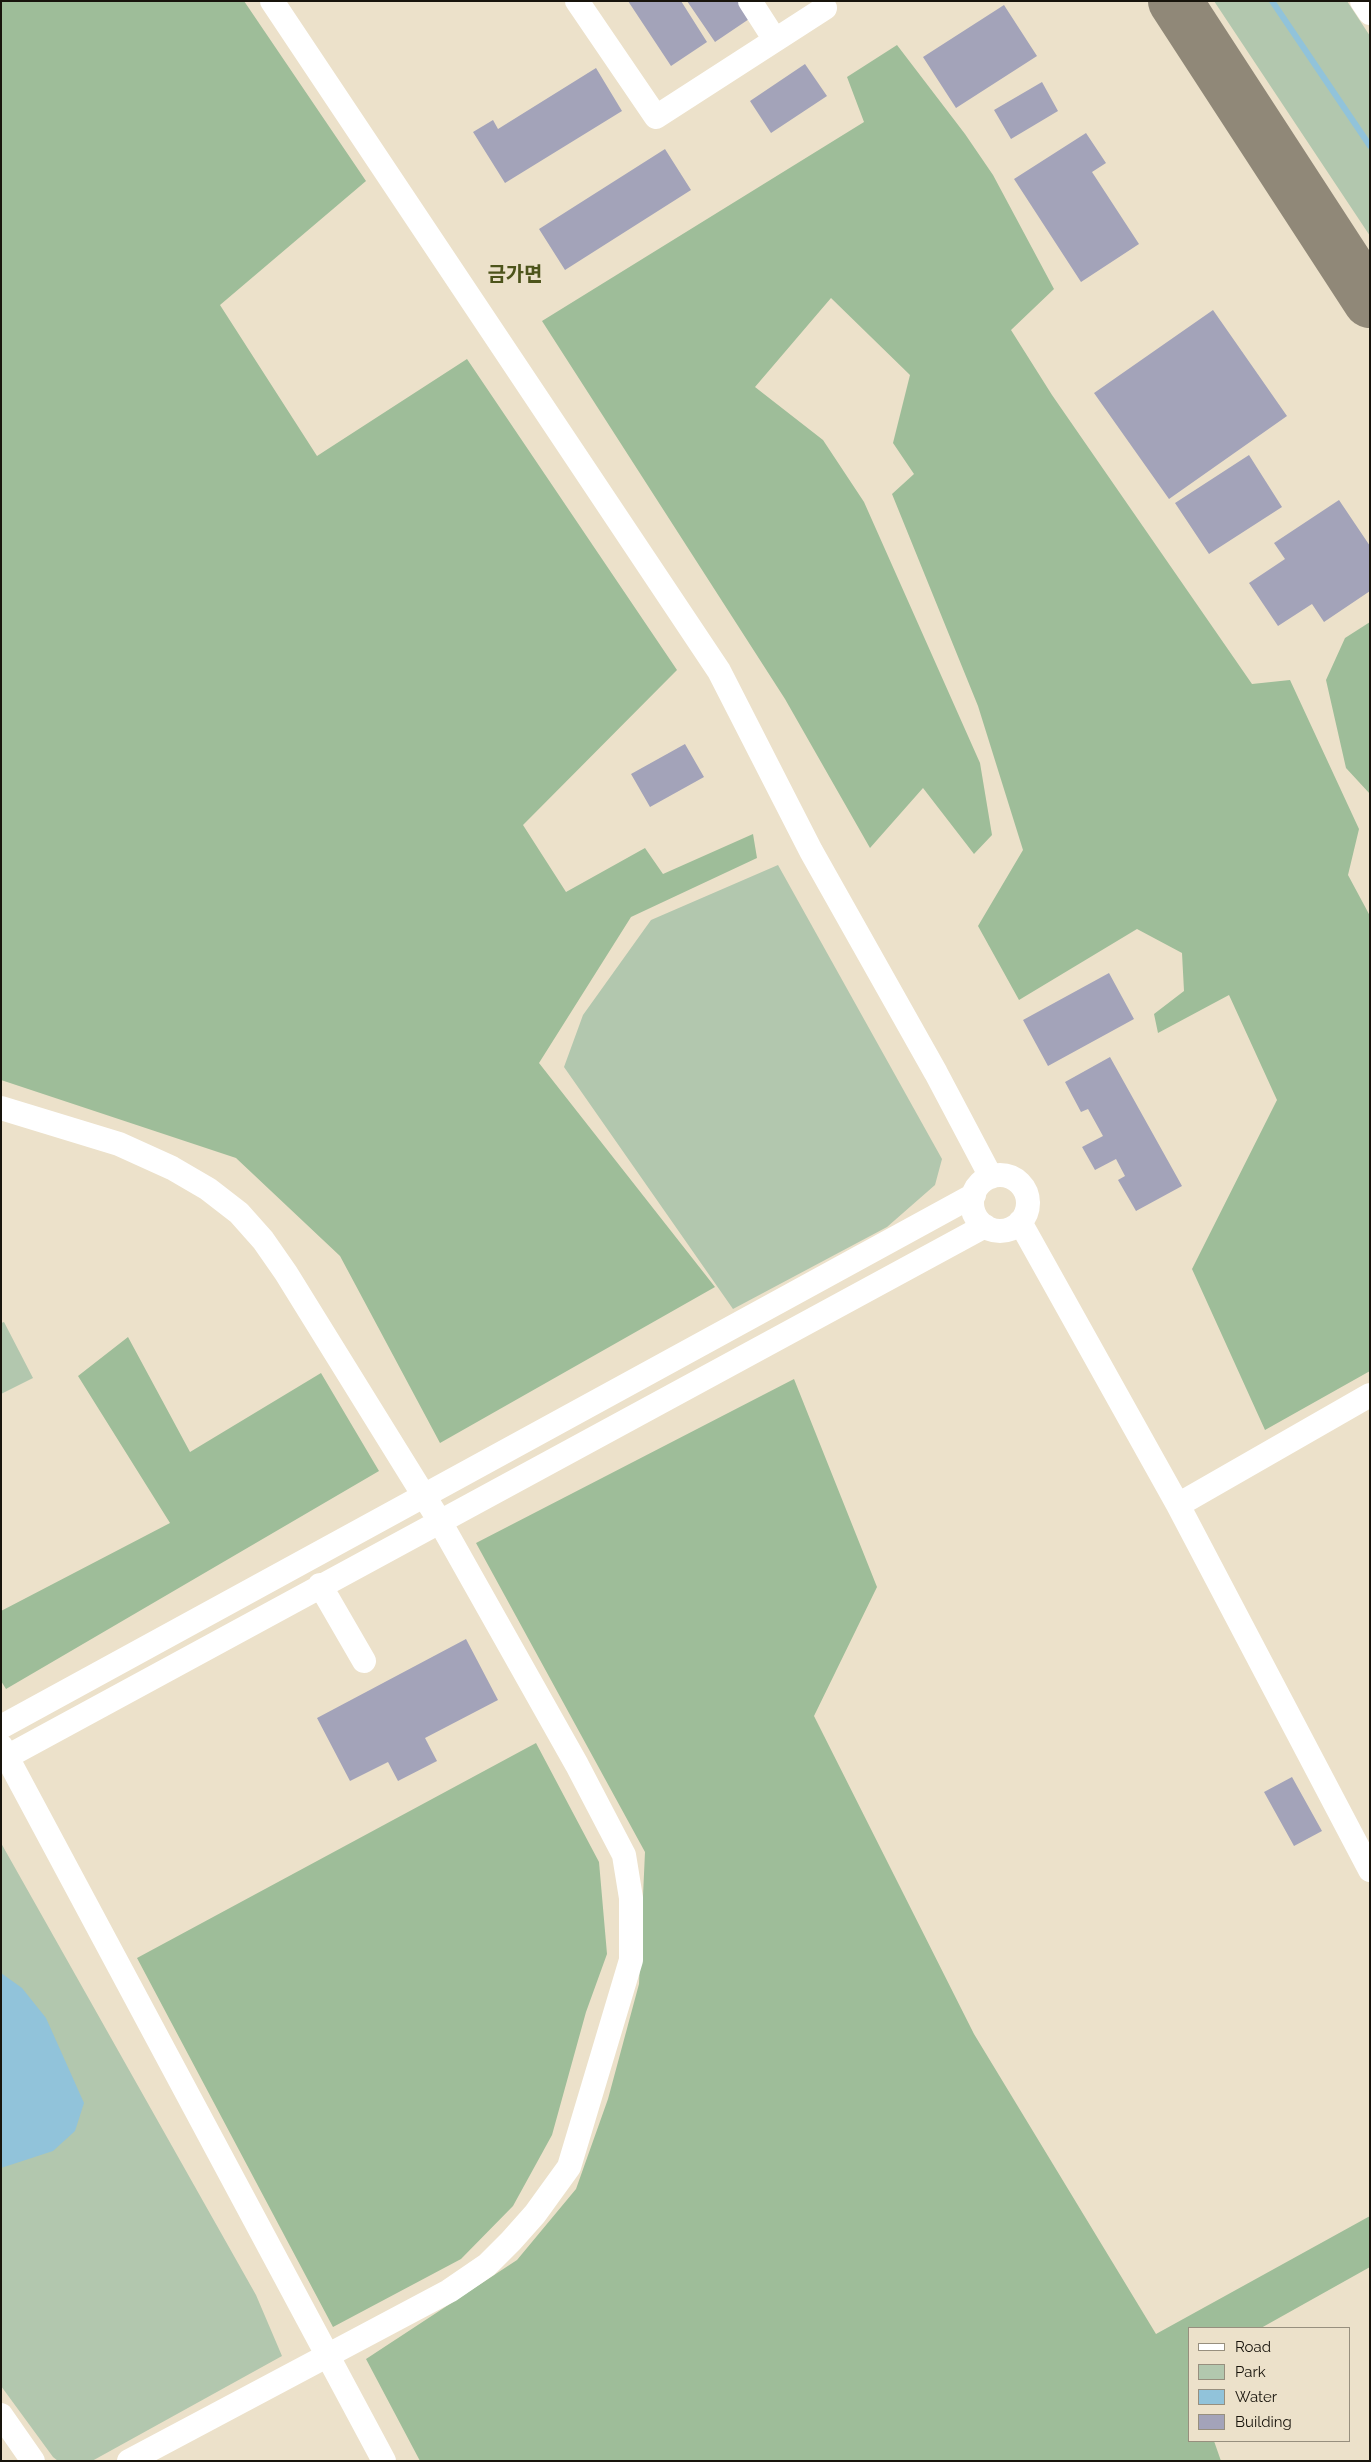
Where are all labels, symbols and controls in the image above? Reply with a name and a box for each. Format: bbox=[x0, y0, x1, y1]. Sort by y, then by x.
district label: 금가면 bbox=[487, 263, 543, 287]
legend bbox=[1188, 2327, 1351, 2442]
text: Road bbox=[1235, 2338, 1271, 2356]
text: Park bbox=[1235, 2363, 1266, 2381]
text: Water bbox=[1235, 2388, 1277, 2406]
text: Building bbox=[1235, 2413, 1292, 2431]

